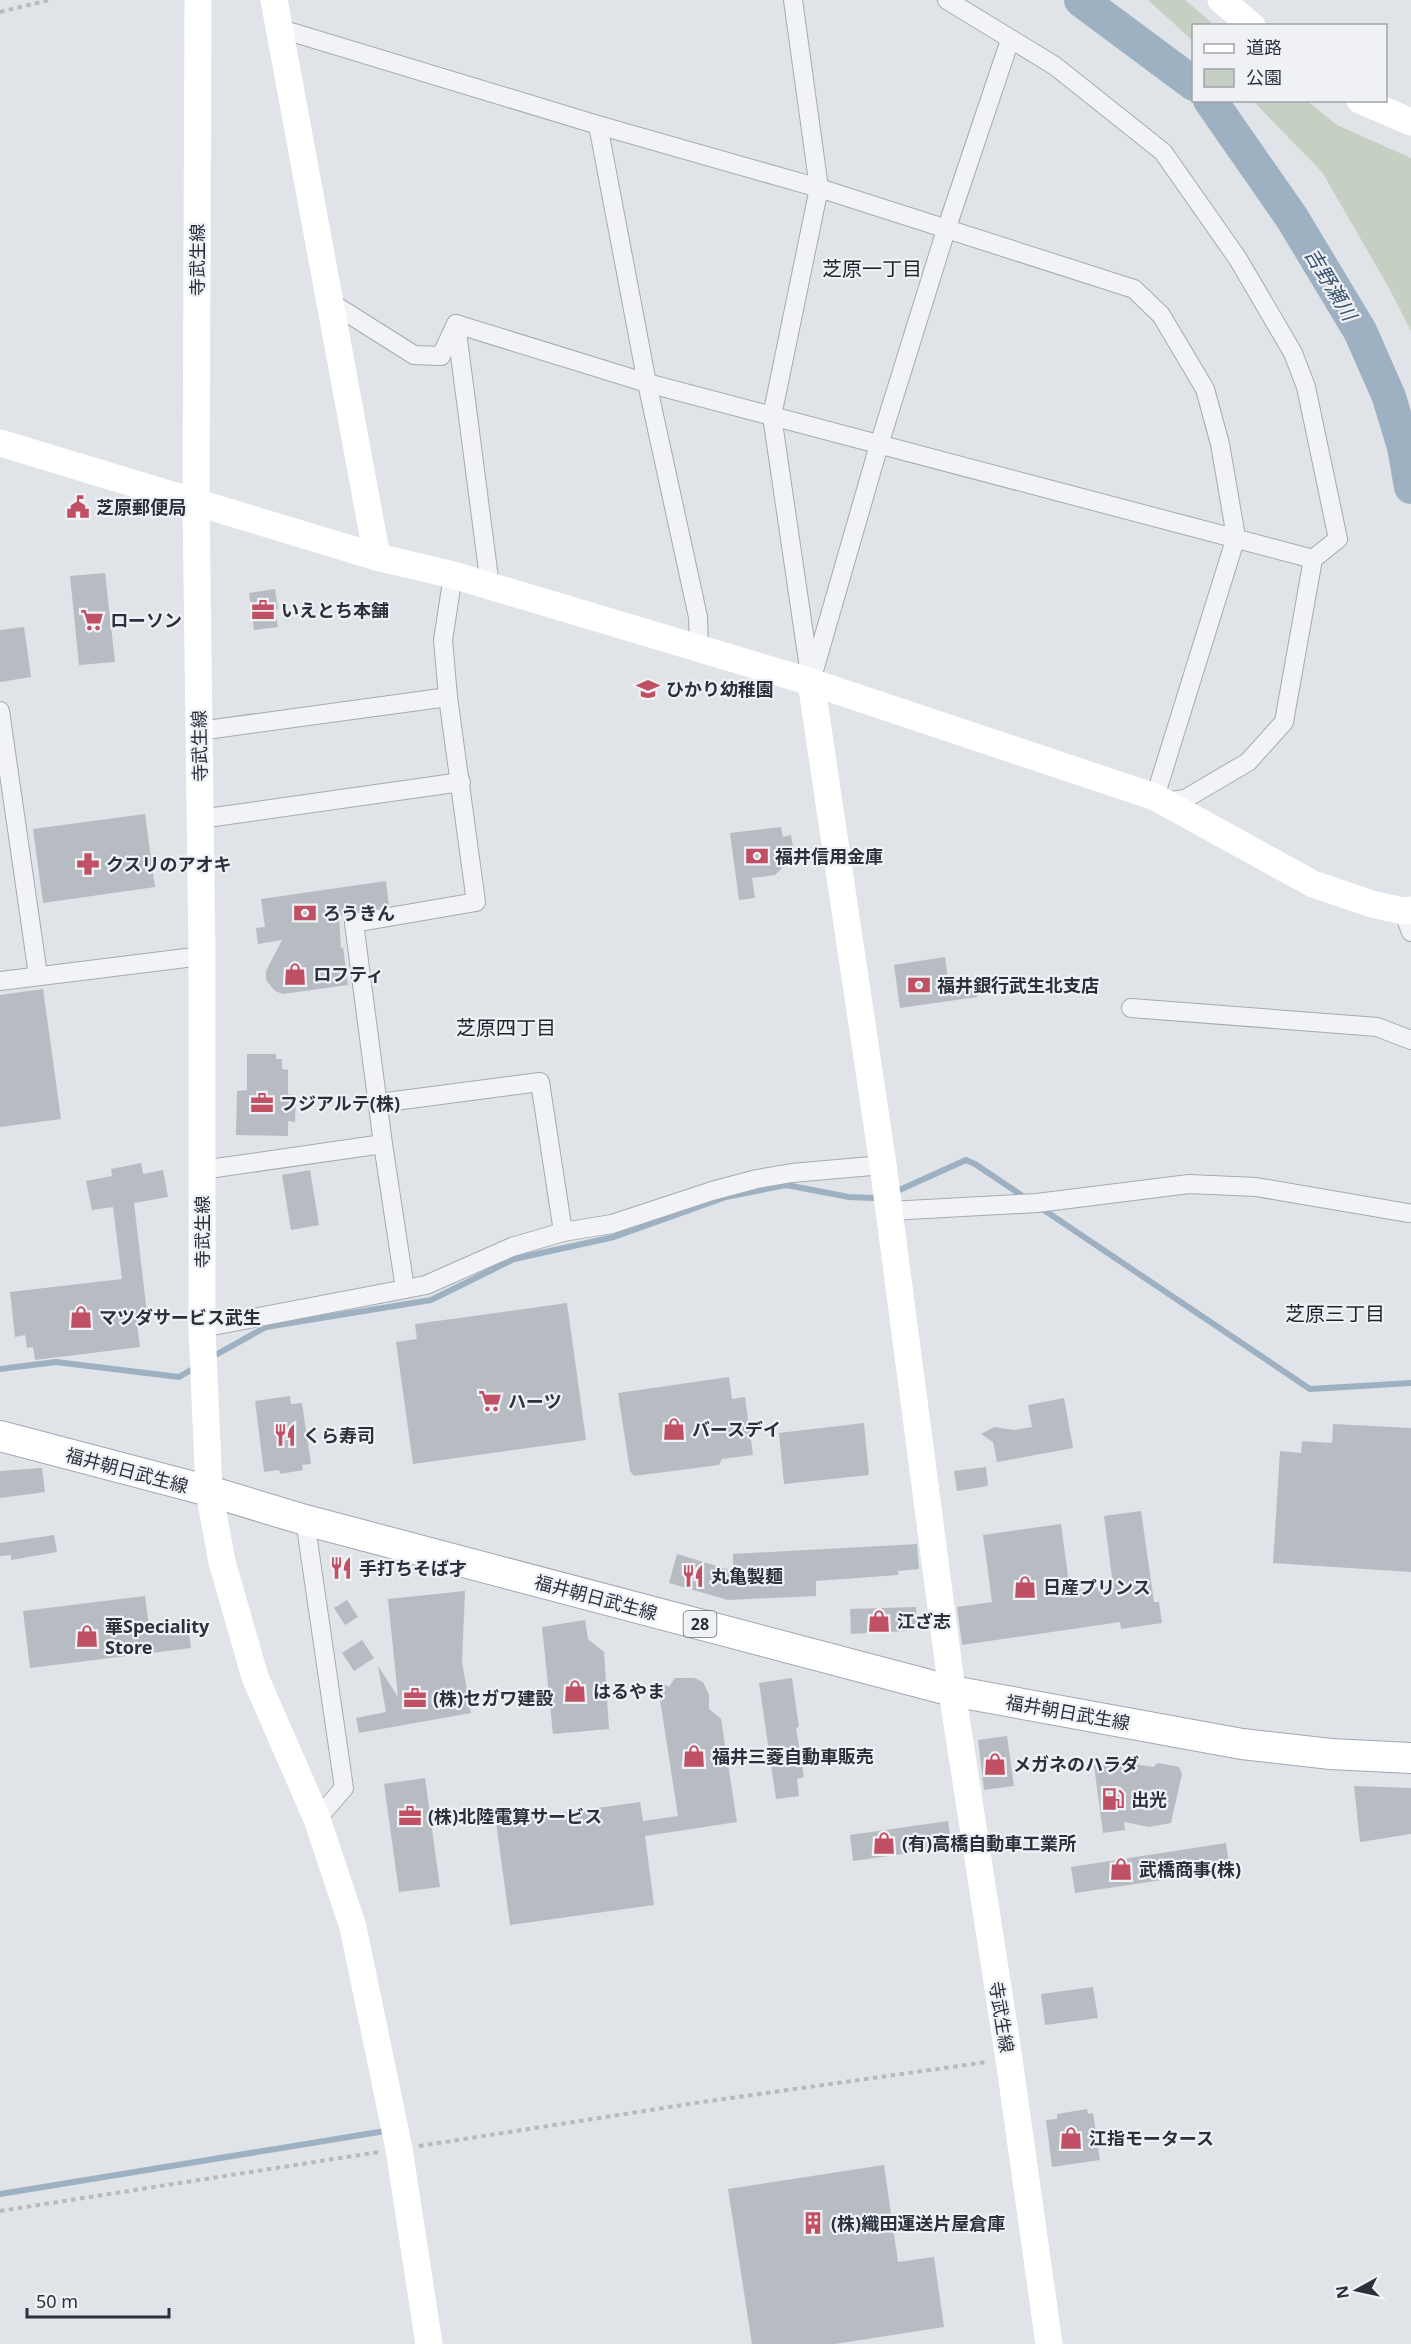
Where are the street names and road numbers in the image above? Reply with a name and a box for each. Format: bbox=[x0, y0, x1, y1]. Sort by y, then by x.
street label: 寺武生線 bbox=[185, 224, 209, 296]
street label: 寺武生線 bbox=[186, 710, 212, 782]
street label: 寺武生線 bbox=[190, 1196, 214, 1268]
street label: 福井朝日武生線 bbox=[63, 1442, 191, 1498]
street label: 福井朝日武生線 bbox=[532, 1569, 660, 1625]
road number: 28 bbox=[684, 1611, 716, 1637]
street label: 福井朝日武生線 bbox=[1004, 1689, 1132, 1735]
street label: 寺武生線 bbox=[985, 1980, 1019, 2054]

